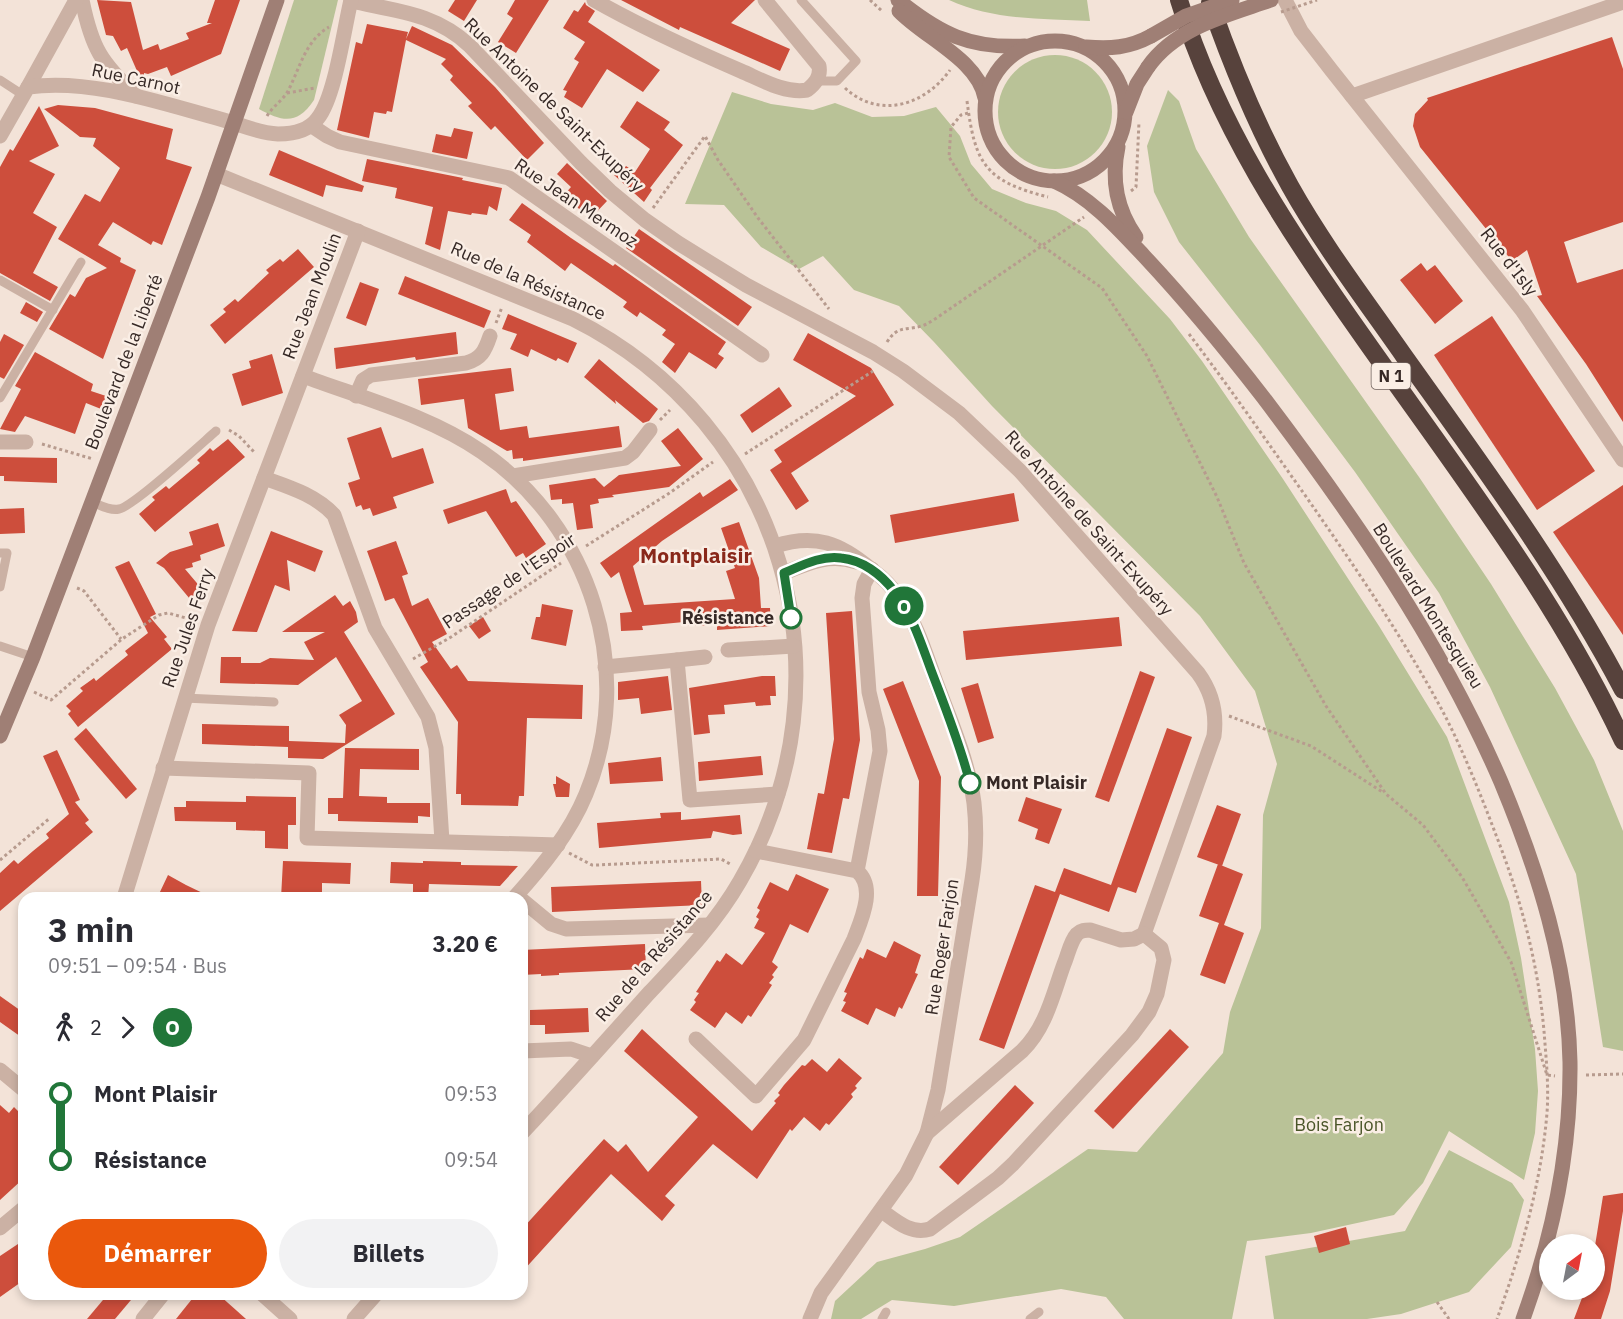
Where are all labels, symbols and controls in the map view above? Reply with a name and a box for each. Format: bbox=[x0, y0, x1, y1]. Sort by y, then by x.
street label: Rue Antoine de Saint-Exupéry bbox=[460, 13, 649, 197]
street label: Rue Carnot bbox=[90, 58, 182, 99]
street label: Rue Jean Mermoz bbox=[510, 153, 642, 252]
street label: Rue d'Isly bbox=[1476, 223, 1543, 300]
street label: Rue Jean Moulin bbox=[277, 229, 346, 362]
street label: Rue de la Résistance bbox=[447, 236, 609, 325]
street label: Boulevard de la Liberté bbox=[79, 271, 168, 453]
road number: N 1 bbox=[1372, 363, 1410, 389]
street label: Rue Antoine de Saint-Exupéry bbox=[1000, 425, 1179, 620]
street label: Boulevard Montesquieu bbox=[1368, 519, 1489, 693]
street label: Passage de l'Espoir bbox=[438, 527, 580, 634]
district label: Montplaisir bbox=[640, 541, 752, 569]
street label: Rue Jules Ferry bbox=[156, 565, 219, 691]
line badge: O bbox=[884, 586, 924, 626]
text: O bbox=[897, 592, 912, 620]
place label: Résistance bbox=[682, 606, 774, 629]
marker: Résistance bbox=[780, 607, 802, 629]
place label: Mont Plaisir bbox=[986, 771, 1087, 794]
marker: Mont Plaisir bbox=[959, 772, 981, 794]
street label: Rue Roger Farjon bbox=[919, 877, 964, 1017]
street label: Rue de la Résistance bbox=[590, 885, 717, 1026]
text: 3 min bbox=[48, 908, 134, 951]
text: 3.20 € bbox=[433, 929, 498, 958]
text: 09:51 – 09:54 · Bus bbox=[48, 952, 227, 979]
icon: walk bbox=[48, 1011, 81, 1044]
icon: forward bbox=[111, 1011, 144, 1044]
text: O bbox=[165, 1013, 180, 1041]
text: 2 bbox=[90, 1014, 102, 1041]
text: Mont Plaisir bbox=[94, 1079, 217, 1108]
text: 09:53 bbox=[444, 1080, 498, 1107]
park label: Bois Farjon bbox=[1294, 1113, 1384, 1136]
text: Résistance bbox=[94, 1145, 207, 1174]
text: 09:54 bbox=[444, 1146, 498, 1173]
button: Démarrer bbox=[48, 1219, 267, 1288]
button: Billets bbox=[279, 1219, 498, 1288]
north arrow bbox=[1539, 1234, 1605, 1300]
map controls bbox=[1539, 1234, 1605, 1300]

